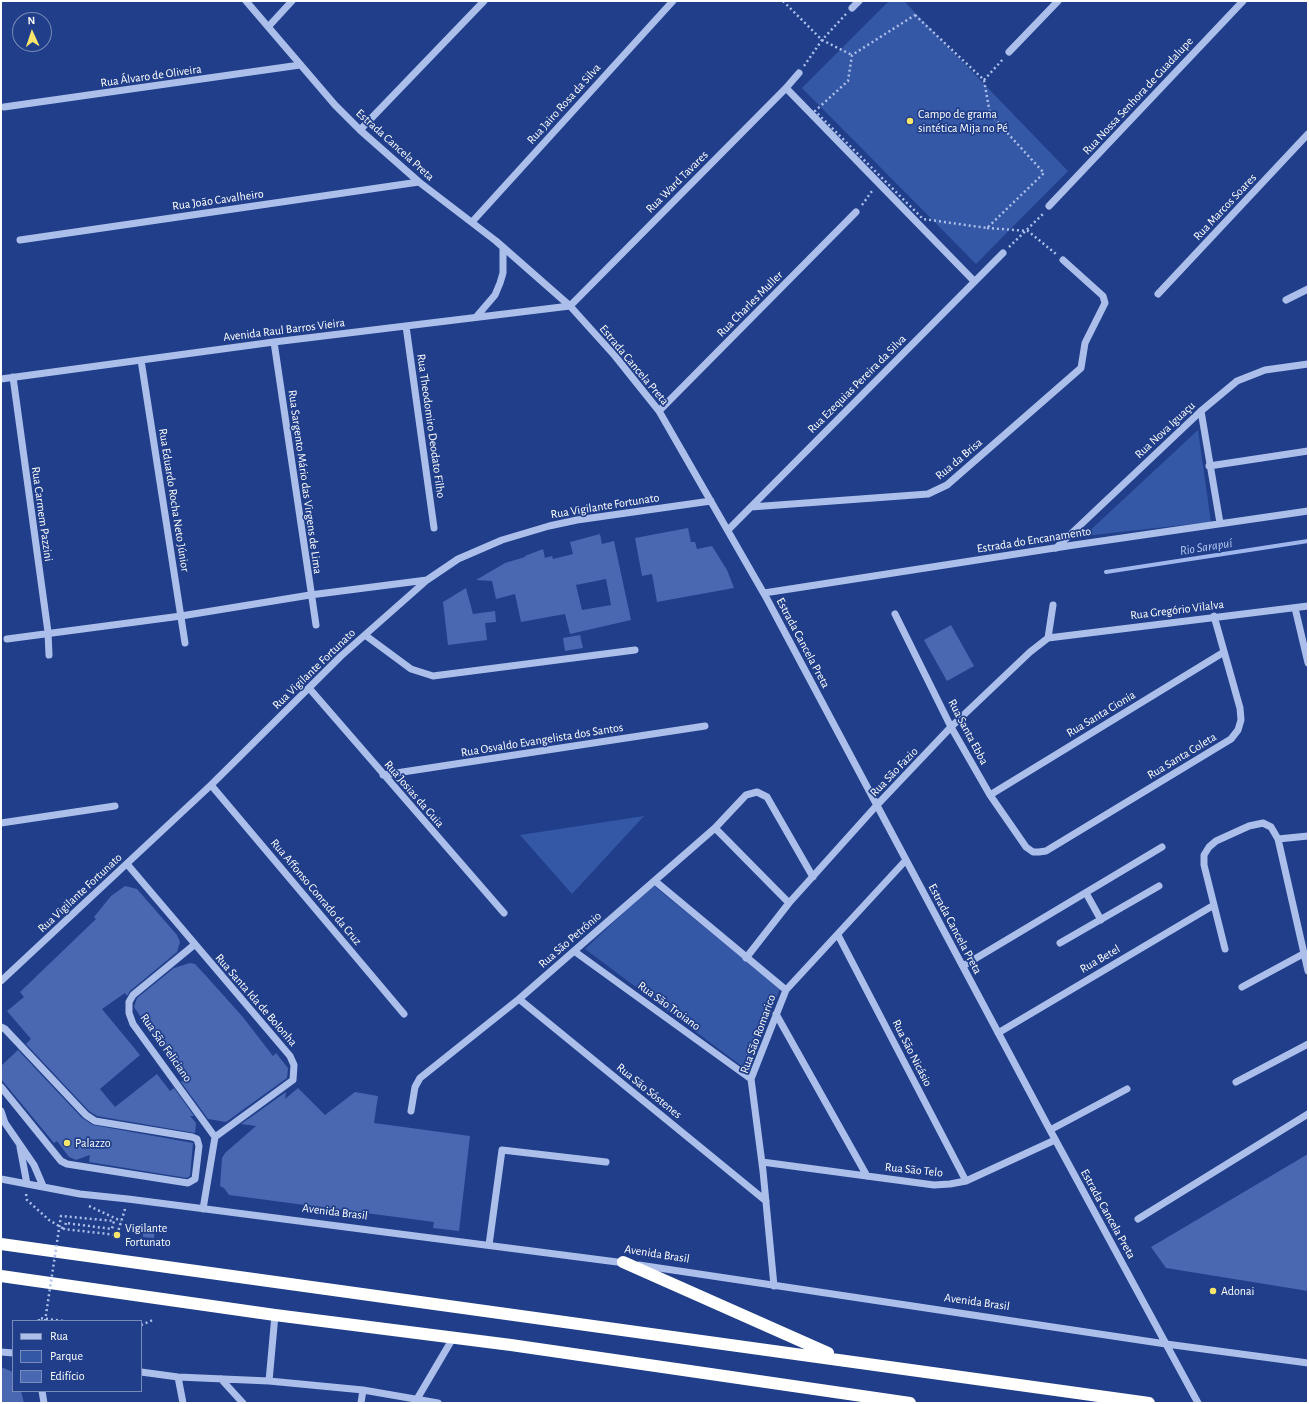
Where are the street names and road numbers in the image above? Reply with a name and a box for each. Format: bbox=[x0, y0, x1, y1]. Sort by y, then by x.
street label: Rua Nossa Senhora de Guadalupe bbox=[1080, 34, 1196, 158]
street label: Rua Jairo Rosa da Silva bbox=[524, 61, 604, 147]
street label: Rua Álvaro de Oliveira bbox=[100, 62, 202, 90]
street label: Estrada Cancela Preta bbox=[353, 106, 437, 184]
street label: Rua Ward Tavares bbox=[643, 148, 711, 216]
street label: Rua Marcos Soares bbox=[1190, 171, 1260, 243]
street label: Rua João Cavalheiro bbox=[171, 186, 265, 214]
street label: Rua Charles Muller bbox=[714, 268, 786, 340]
street label: Avenida Raul Barros Vieira bbox=[222, 315, 346, 345]
street label: Estrada Cancela Preta bbox=[596, 322, 672, 408]
street label: Rua Ezequias Pereira da Silva bbox=[805, 332, 909, 436]
street label: Rua Theodomiro Deodato Filho bbox=[414, 353, 448, 499]
street label: Rua Sargento Mário das Virgens de Lima bbox=[285, 389, 325, 575]
street label: Rua Nova Iguaçu bbox=[1132, 398, 1198, 462]
street label: Rua Eduardo Rocha Neto Júnior bbox=[156, 427, 192, 573]
street label: Rua da Brisa bbox=[933, 435, 985, 483]
street label: Rua Carmem Pazzini bbox=[28, 466, 56, 562]
street label: Rua Vigilante Fortunato bbox=[550, 490, 660, 522]
street label: Estrada do Encanamento bbox=[976, 524, 1092, 556]
street label: Estrada Cancela Preta bbox=[773, 595, 833, 691]
street label: Rua Gregório Vilalva bbox=[1129, 597, 1225, 623]
street label: Rua Vigilante Fortunato bbox=[270, 626, 358, 712]
street label: Rua Santa Cionia bbox=[1064, 688, 1138, 740]
street label: Rua Santa Ebba bbox=[945, 697, 991, 767]
street label: Rua Osvaldo Evangelista dos Santos bbox=[460, 720, 624, 760]
street label: Rua Santa Coleta bbox=[1145, 730, 1219, 782]
street label: Rua São Fazio bbox=[867, 744, 921, 800]
street label: Rua Josias da Guia bbox=[381, 758, 447, 830]
street label: Rua Affonso Conrado da Cruz bbox=[267, 836, 365, 948]
street label: Rua Vigilante Fortunato bbox=[35, 850, 125, 936]
street label: Estrada Cancela Preta bbox=[925, 881, 985, 977]
street label: Rua São Petrônio bbox=[536, 909, 604, 971]
street label: Rua Betel bbox=[1077, 942, 1123, 976]
street label: Rua Santa Ida de Bolonha bbox=[212, 951, 300, 1049]
street label: Rua São Troiano bbox=[635, 978, 703, 1034]
street label: Rua São Romarico bbox=[737, 992, 779, 1076]
street label: Rua São Feliciano bbox=[137, 1011, 195, 1085]
street label: Rua São Nicásio bbox=[889, 1017, 935, 1089]
street label: Rua São Sóstenes bbox=[613, 1060, 685, 1122]
street label: Rua São Telo bbox=[884, 1160, 944, 1180]
street label: Estrada Cancela Preta bbox=[1077, 1167, 1139, 1261]
street label: Avenida Brasil bbox=[301, 1201, 369, 1223]
street label: Avenida Brasil bbox=[623, 1242, 691, 1266]
street label: Avenida Brasil bbox=[943, 1290, 1011, 1314]

